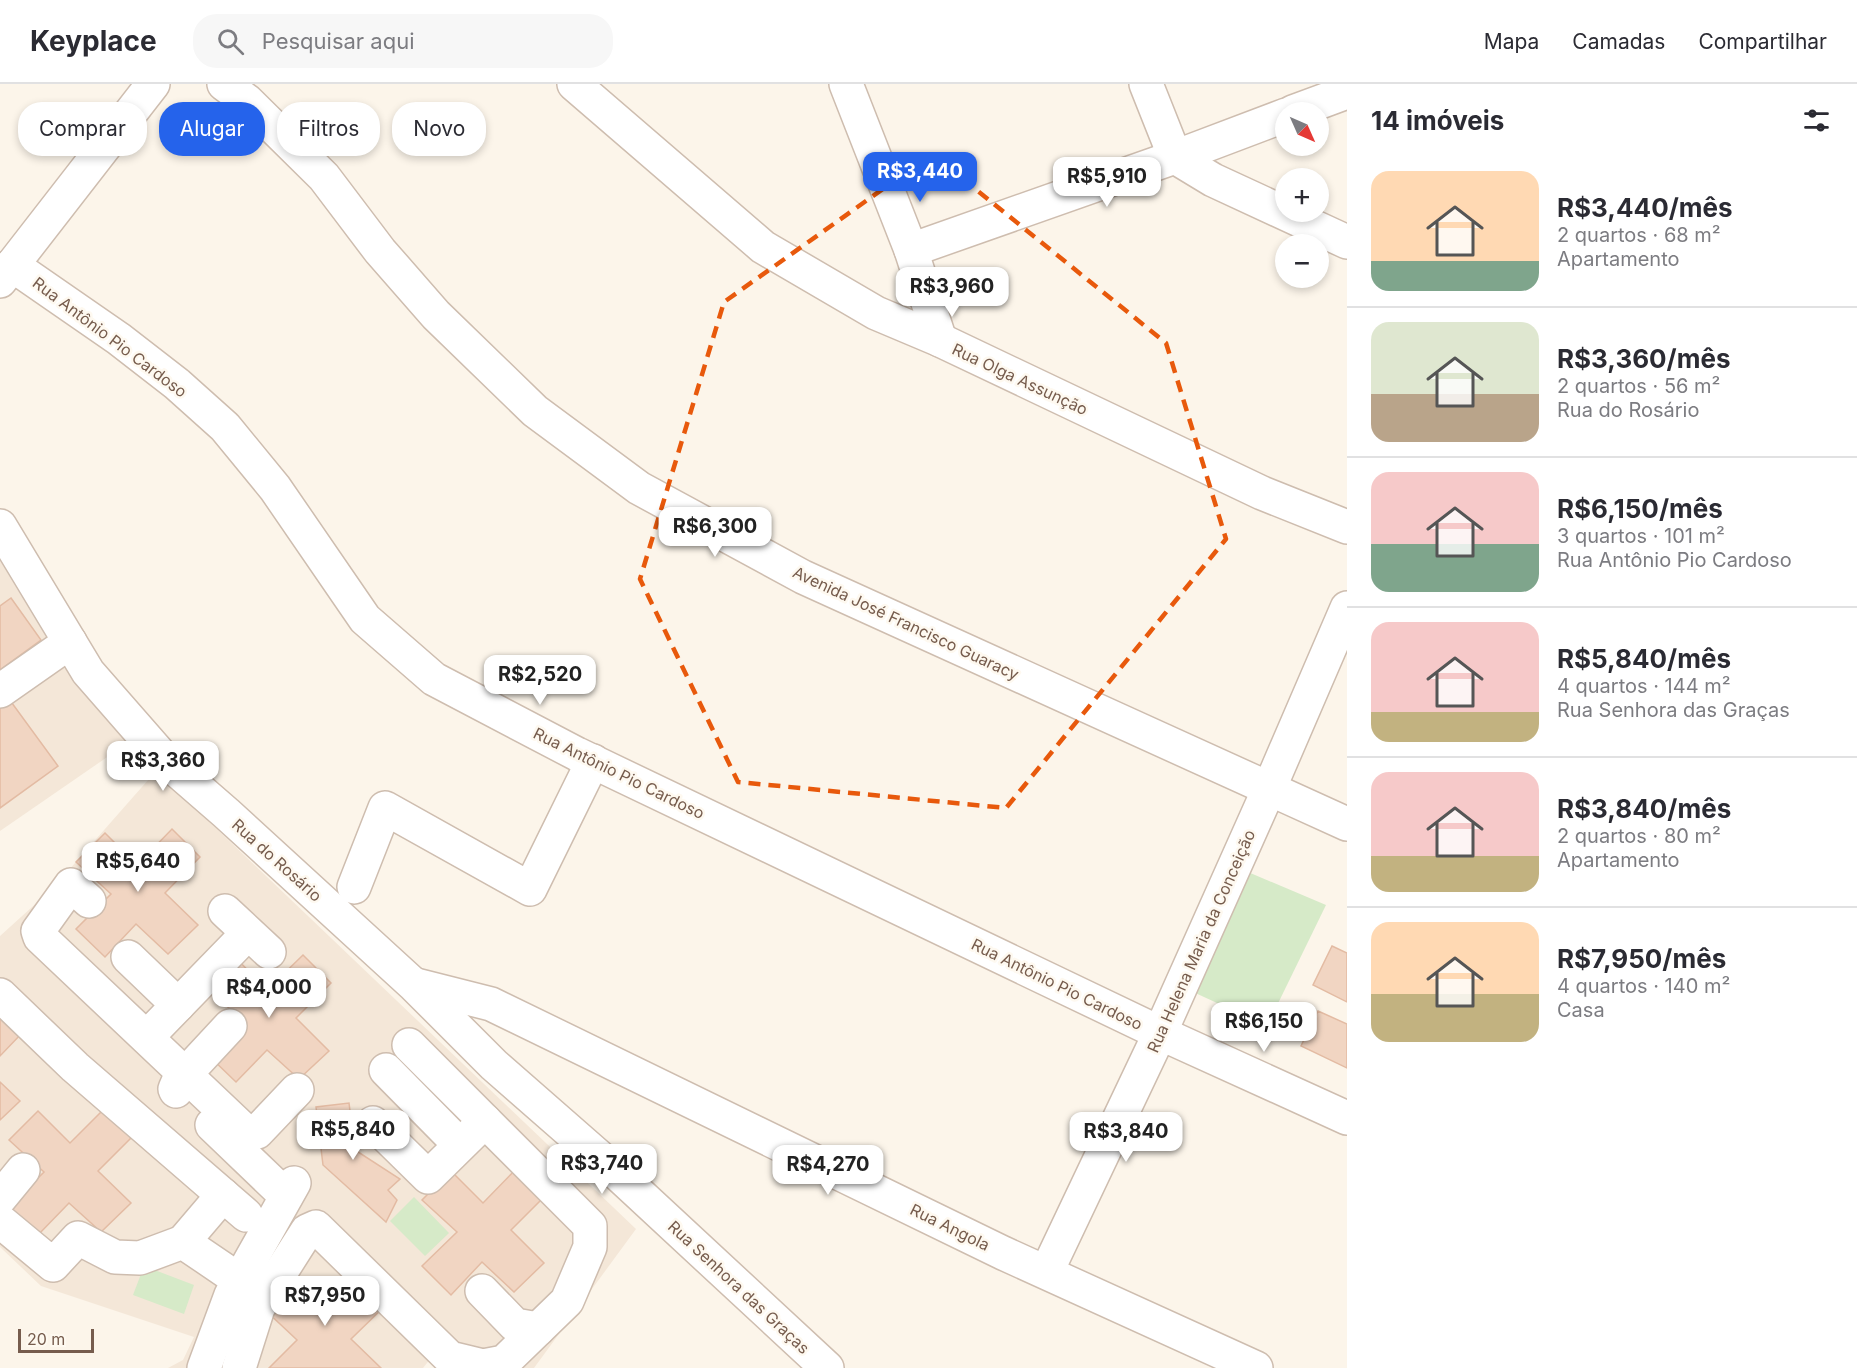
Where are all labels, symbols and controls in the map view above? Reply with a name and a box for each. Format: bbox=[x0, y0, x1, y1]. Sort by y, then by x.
search box bbox=[193, 14, 613, 68]
text: Keyplace bbox=[30, 24, 157, 58]
icon: search bbox=[214, 25, 247, 58]
text: Pesquisar aqui bbox=[262, 28, 415, 54]
text: Mapa bbox=[1484, 29, 1539, 54]
text: Camadas bbox=[1572, 29, 1665, 54]
text: Compartilhar bbox=[1698, 29, 1827, 54]
chip: Comprar bbox=[18, 102, 147, 156]
chip: Alugar bbox=[159, 102, 265, 156]
chip: Filtros bbox=[277, 102, 380, 156]
chip: Novo bbox=[392, 102, 486, 156]
north arrow bbox=[1275, 102, 1329, 156]
map controls bbox=[1275, 102, 1329, 288]
icon: filters bbox=[1800, 104, 1833, 137]
text: 14 imóveis bbox=[1371, 105, 1504, 136]
pin: R$3,440 bbox=[865, 152, 975, 203]
pin: R$5,910 bbox=[1052, 157, 1162, 208]
text: R$3,440 bbox=[877, 159, 963, 183]
text: R$5,910 bbox=[1067, 164, 1147, 188]
button: + bbox=[1275, 168, 1329, 222]
text: R$3,440/mês bbox=[1557, 192, 1733, 223]
icon: home bbox=[1419, 195, 1491, 267]
text: 2 quartos · 68 m² bbox=[1557, 223, 1721, 247]
button: − bbox=[1275, 234, 1329, 288]
text: Apartamento bbox=[1557, 247, 1680, 271]
pin: R$3,960 bbox=[897, 267, 1007, 318]
street label: Rua Antônio Pio Cardoso bbox=[29, 272, 191, 402]
text: R$3,960 bbox=[910, 274, 994, 298]
street label: Rua Olga Assunção bbox=[949, 339, 1091, 419]
text: R$3,360/mês bbox=[1557, 343, 1731, 374]
icon: home bbox=[1419, 346, 1491, 418]
text: 2 quartos · 56 m² bbox=[1557, 374, 1720, 398]
text: Rua do Rosário bbox=[1557, 398, 1699, 422]
text: R$6,150/mês bbox=[1557, 493, 1723, 524]
icon: home bbox=[1419, 496, 1491, 568]
pin: R$6,300 bbox=[660, 507, 770, 558]
text: R$6,300 bbox=[673, 514, 757, 538]
text: 3 quartos · 101 m² bbox=[1557, 524, 1725, 548]
text: Rua Antônio Pio Cardoso bbox=[1557, 548, 1792, 572]
street label: Avenida José Francisco Guaracy bbox=[790, 562, 1022, 684]
text: R$5,840/mês bbox=[1557, 643, 1731, 674]
icon: home bbox=[1419, 646, 1491, 718]
pin: R$2,520 bbox=[485, 655, 595, 706]
text: R$2,520 bbox=[498, 662, 582, 686]
text: 4 quartos · 144 m² bbox=[1557, 674, 1731, 698]
text: Rua Senhora das Graças bbox=[1557, 698, 1790, 722]
street label: Rua Antônio Pio Cardoso bbox=[530, 723, 708, 823]
pin: R$3,360 bbox=[108, 741, 218, 792]
text: R$3,360 bbox=[121, 748, 205, 772]
text: R$3,840/mês bbox=[1557, 793, 1731, 824]
icon: home bbox=[1419, 796, 1491, 868]
street label: Rua do Rosário bbox=[228, 814, 326, 906]
text: 2 quartos · 80 m² bbox=[1557, 824, 1721, 848]
street label: Rua Helena Maria da Conceição bbox=[1143, 826, 1259, 1056]
pin: R$5,640 bbox=[83, 842, 193, 893]
text: Apartamento bbox=[1557, 848, 1680, 872]
text: R$5,640 bbox=[96, 849, 180, 873]
street label: Rua Antônio Pio Cardoso bbox=[968, 934, 1146, 1034]
text: R$7,950/mês bbox=[1557, 943, 1726, 974]
icon: home bbox=[1419, 946, 1491, 1018]
pin: R$4,000 bbox=[214, 968, 324, 1019]
text: 4 quartos · 140 m² bbox=[1557, 974, 1730, 998]
text: R$4,000 bbox=[226, 975, 312, 999]
text: Casa bbox=[1557, 998, 1605, 1022]
pin: R$6,150 bbox=[1209, 1002, 1319, 1053]
text: R$6,150 bbox=[1225, 1009, 1303, 1033]
pin: R$5,840 bbox=[298, 1110, 408, 1161]
pin: R$3,840 bbox=[1071, 1112, 1181, 1163]
text: R$5,840 bbox=[311, 1117, 395, 1141]
text: R$3,840 bbox=[1084, 1119, 1168, 1143]
pin: R$3,740 bbox=[547, 1144, 657, 1195]
pin: R$4,270 bbox=[773, 1145, 883, 1196]
text: R$3,740 bbox=[561, 1151, 643, 1175]
text: R$4,270 bbox=[786, 1152, 870, 1176]
street label: Rua Angola bbox=[907, 1199, 993, 1255]
street label: Rua Senhora das Graças bbox=[664, 1216, 814, 1358]
pin: R$7,950 bbox=[270, 1276, 380, 1327]
text: R$7,950 bbox=[284, 1283, 366, 1307]
scale bar bbox=[18, 1326, 94, 1354]
text: 20 m bbox=[27, 1329, 65, 1349]

